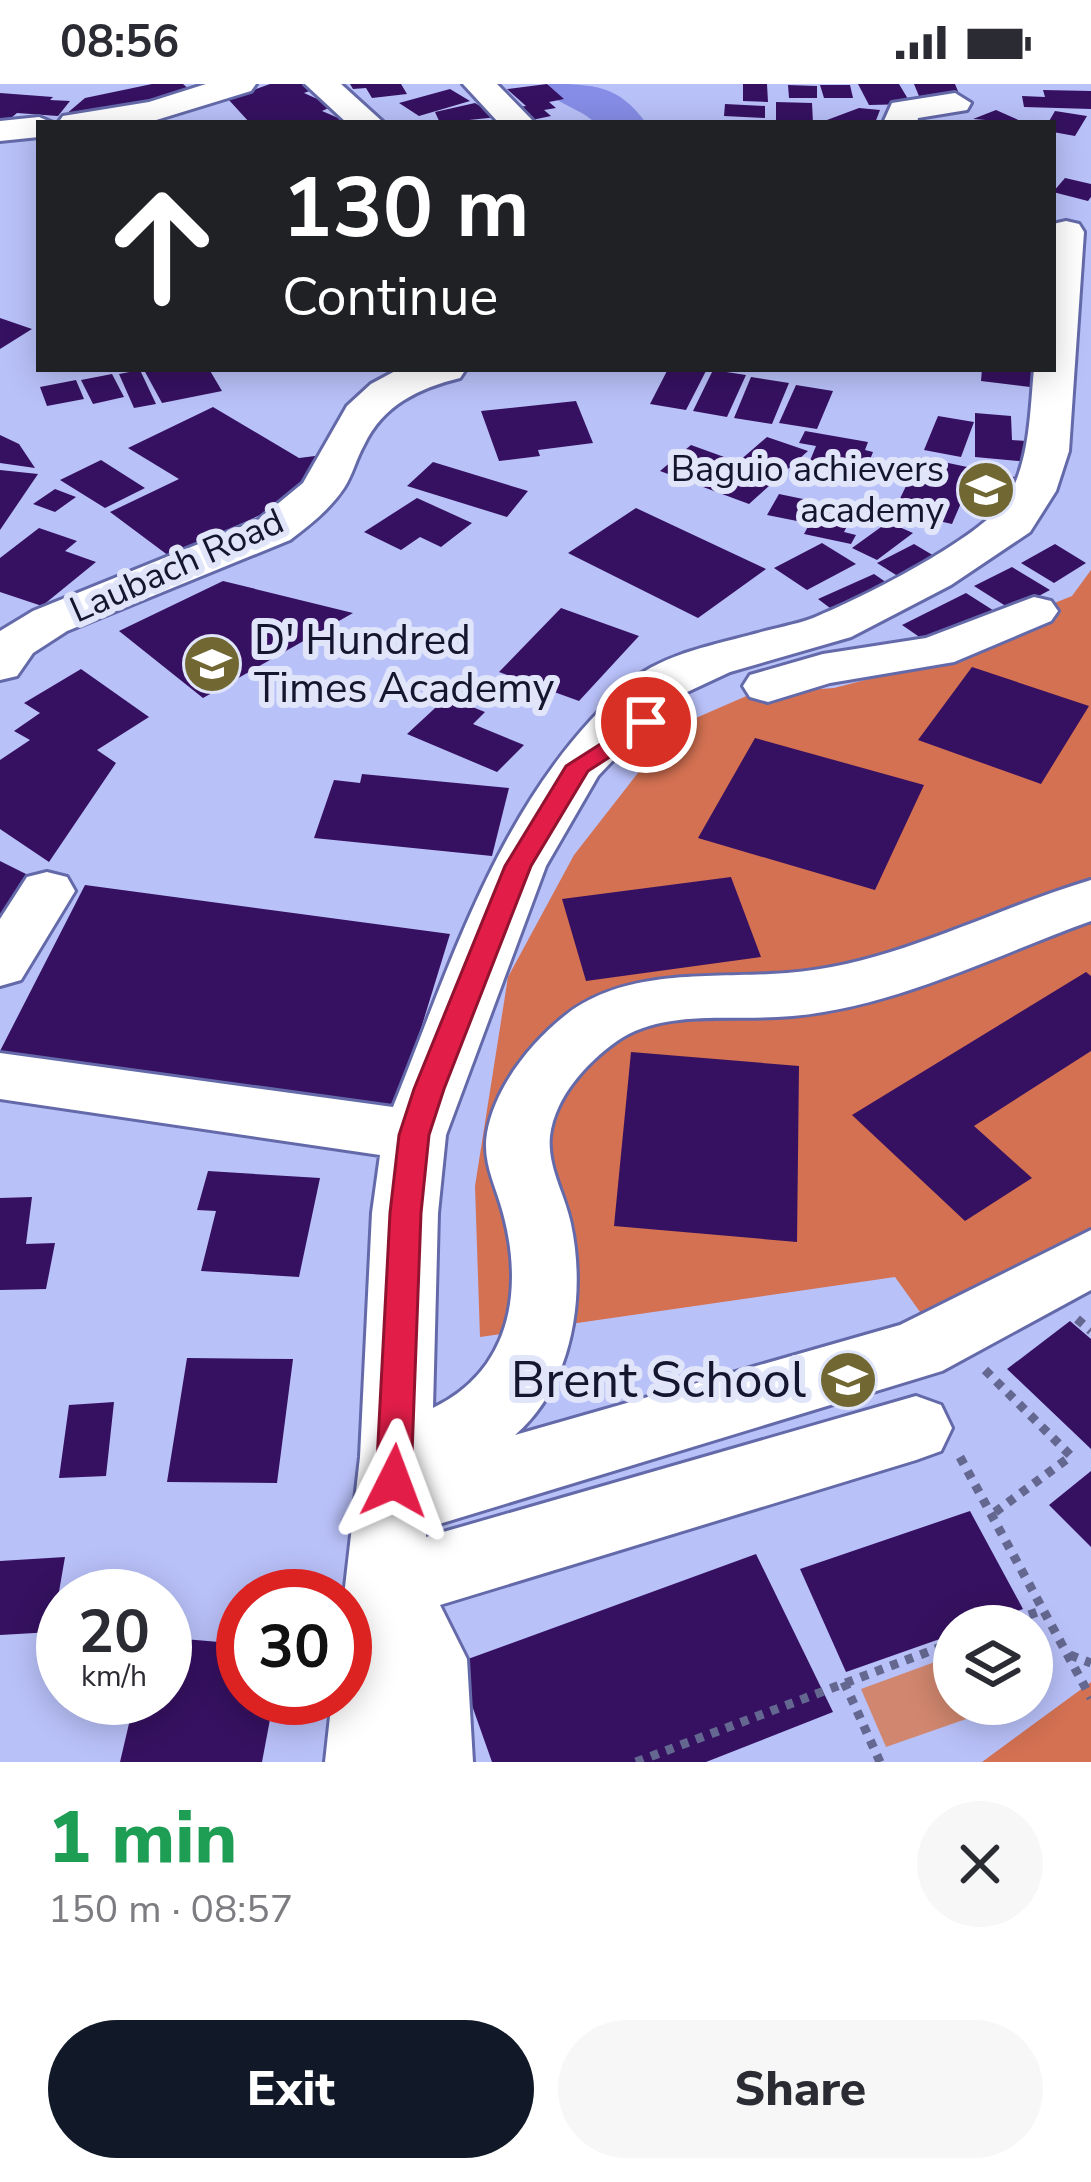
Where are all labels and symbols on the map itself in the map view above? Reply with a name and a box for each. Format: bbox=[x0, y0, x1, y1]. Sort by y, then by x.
place label: Baguio achievers academy bbox=[671, 445, 944, 535]
school or university icon: Baguio achievers academy bbox=[955, 459, 1017, 521]
street label: Laubach Road bbox=[62, 497, 292, 635]
place label: D' Hundred Times Academy bbox=[254, 612, 555, 717]
school or university icon: D' Hundred Times Academy bbox=[181, 633, 243, 695]
pin bbox=[595, 671, 697, 773]
place label: Brent School bbox=[511, 1345, 806, 1415]
school or university icon: Brent School bbox=[817, 1349, 879, 1411]
position arrow bbox=[331, 1418, 457, 1544]
speed limit sign: 30 bbox=[216, 1569, 372, 1725]

